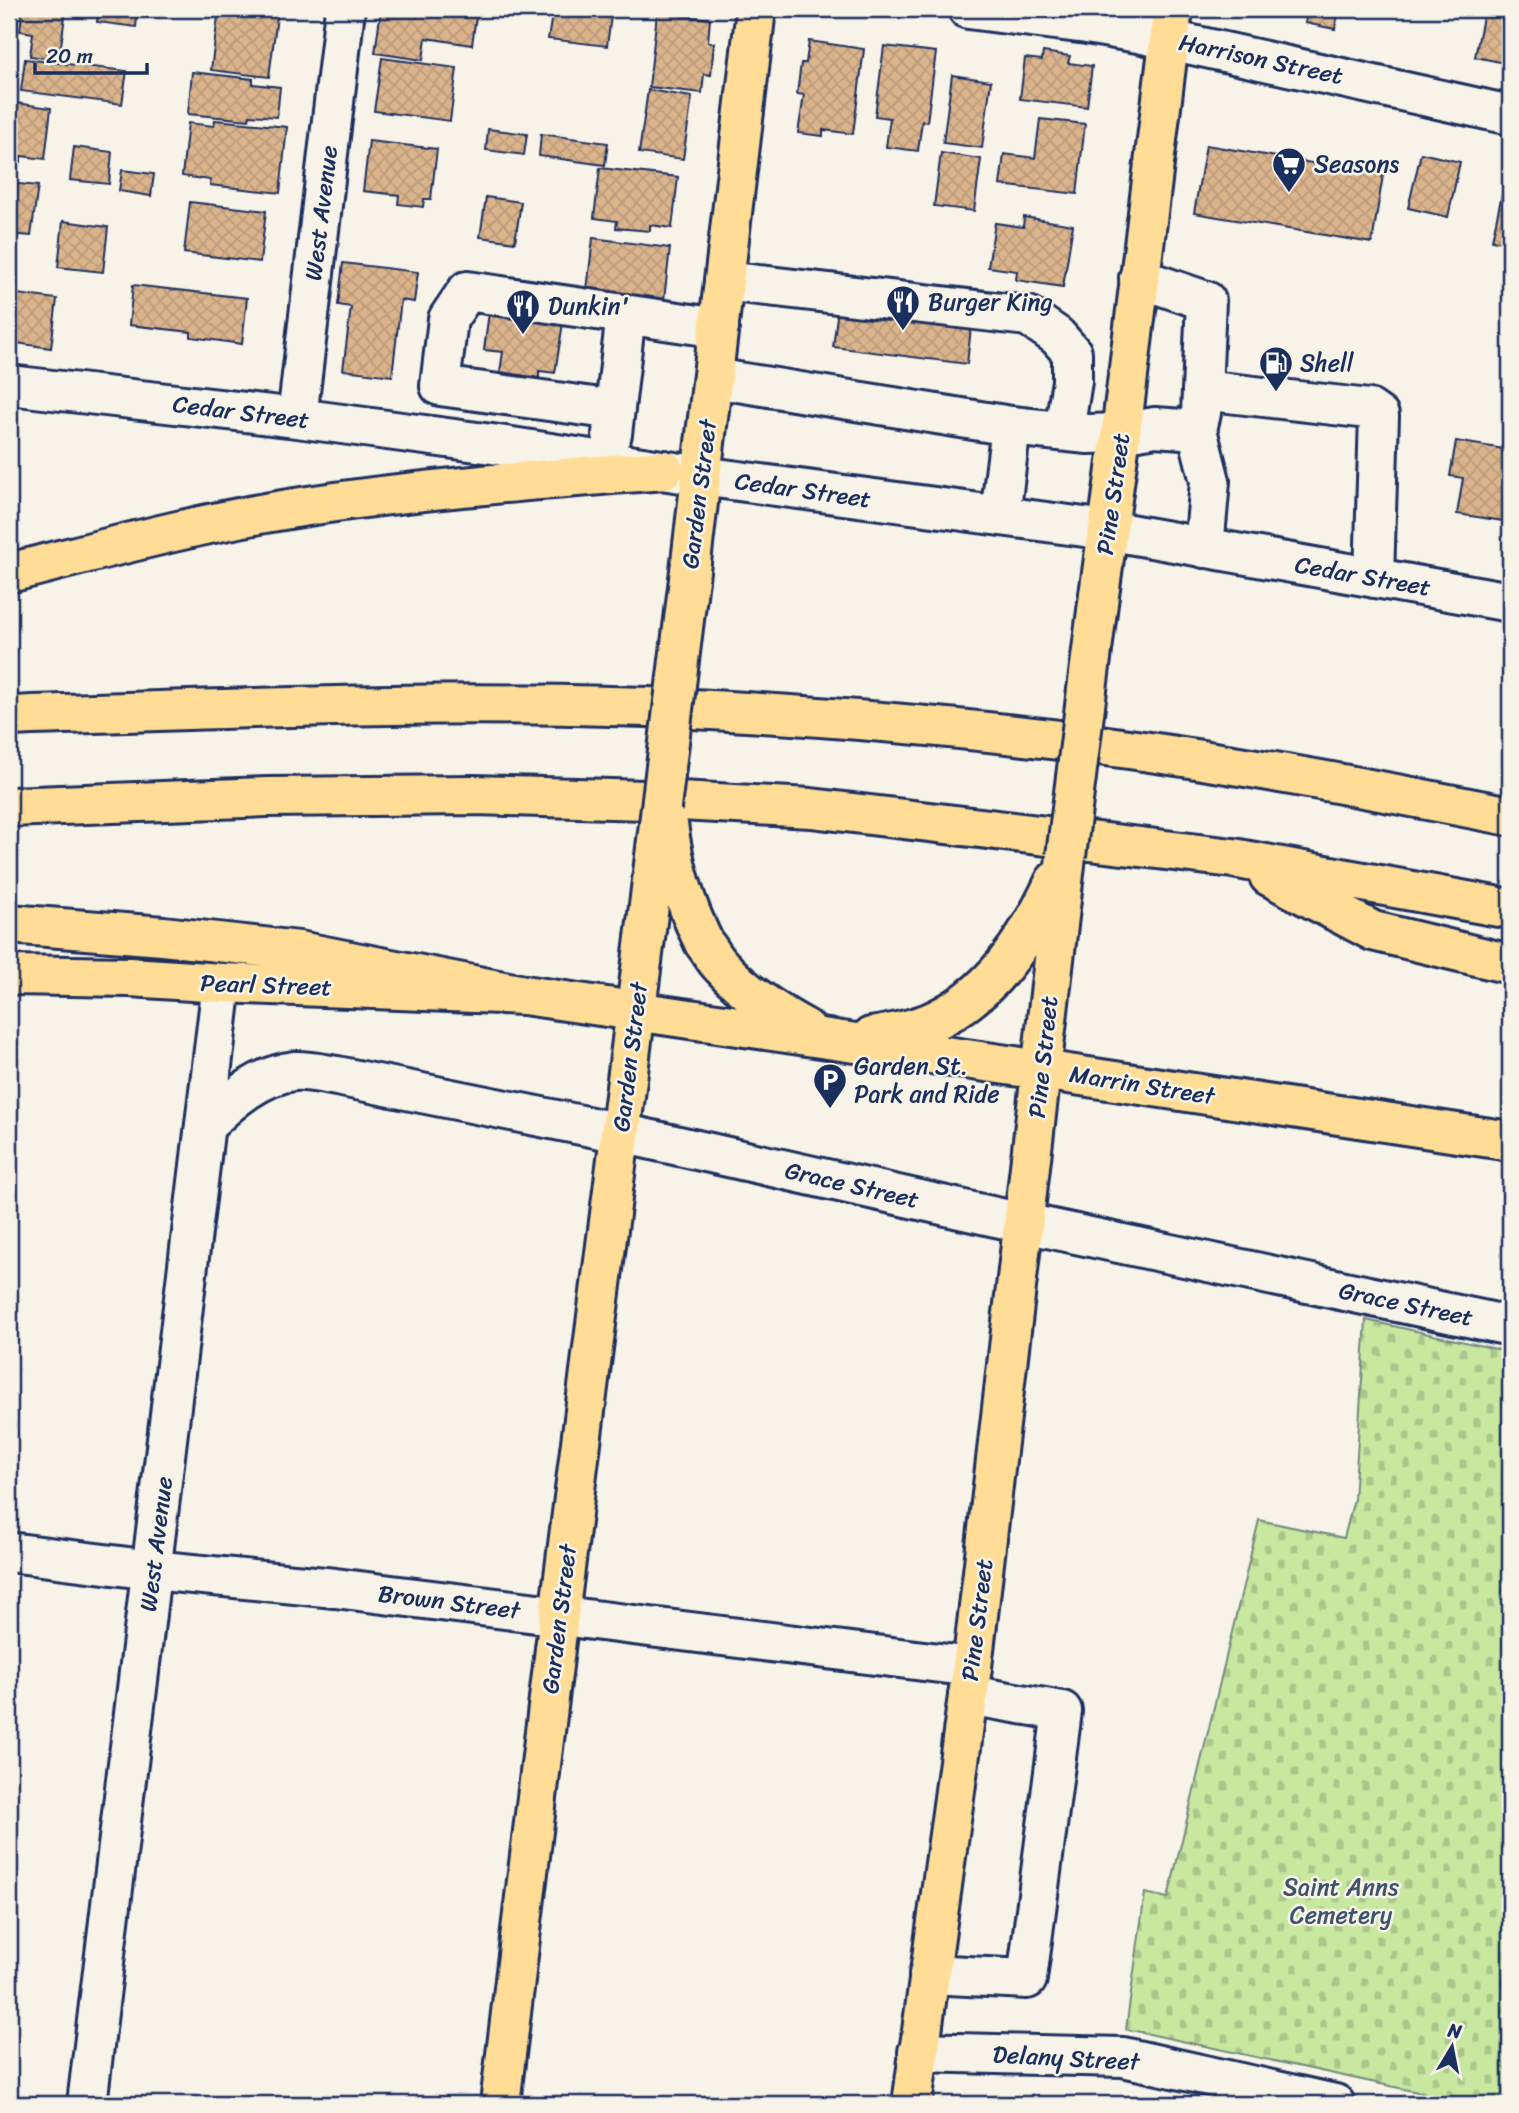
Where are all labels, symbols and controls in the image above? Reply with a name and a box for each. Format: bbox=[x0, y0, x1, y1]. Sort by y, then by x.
street label: Harrison Street bbox=[1175, 21, 1347, 97]
scale bar bbox=[35, 32, 147, 76]
text: 20 m bbox=[46, 37, 93, 75]
street label: West Avenue bbox=[292, 143, 350, 283]
place label: Seasons bbox=[1314, 143, 1399, 185]
supermarket icon: Seasons bbox=[1270, 145, 1308, 194]
place label: Burger King bbox=[928, 281, 1053, 323]
restaurant icon: Burger King bbox=[884, 283, 922, 332]
place label: Dunkin' bbox=[548, 285, 630, 327]
restaurant icon: Dunkin' bbox=[504, 287, 542, 336]
place label: Shell bbox=[1300, 342, 1355, 384]
fuel station icon: Shell bbox=[1257, 344, 1295, 393]
street label: Cedar Street bbox=[170, 383, 312, 441]
street label: Garden Street bbox=[669, 416, 729, 571]
street label: Pine Street bbox=[1084, 430, 1142, 558]
street label: Cedar Street bbox=[732, 460, 874, 520]
street label: Cedar Street bbox=[1292, 543, 1434, 609]
street label: Pearl Street bbox=[199, 962, 333, 1008]
street label: Garden Street bbox=[600, 979, 660, 1134]
street label: Pine Street bbox=[1016, 994, 1070, 1120]
place label: Garden St. Park and Ride bbox=[854, 1045, 1000, 1115]
street label: Marrin Street bbox=[1067, 1053, 1219, 1117]
parking icon: Garden St. Park and Ride bbox=[811, 1061, 849, 1110]
street label: Grace Street bbox=[781, 1149, 923, 1221]
street label: Grace Street bbox=[1335, 1269, 1477, 1339]
street label: West Avenue bbox=[127, 1474, 185, 1614]
street label: Garden Street bbox=[529, 1541, 589, 1696]
street label: Pine Street bbox=[949, 1557, 1005, 1683]
street label: Brown Street bbox=[376, 1572, 524, 1632]
park label: Saint Anns Cemetery bbox=[1283, 1866, 1399, 1936]
north arrow bbox=[1418, 2011, 1488, 2082]
text: N bbox=[1445, 2013, 1465, 2048]
street label: Delany Street bbox=[992, 2033, 1142, 2083]

